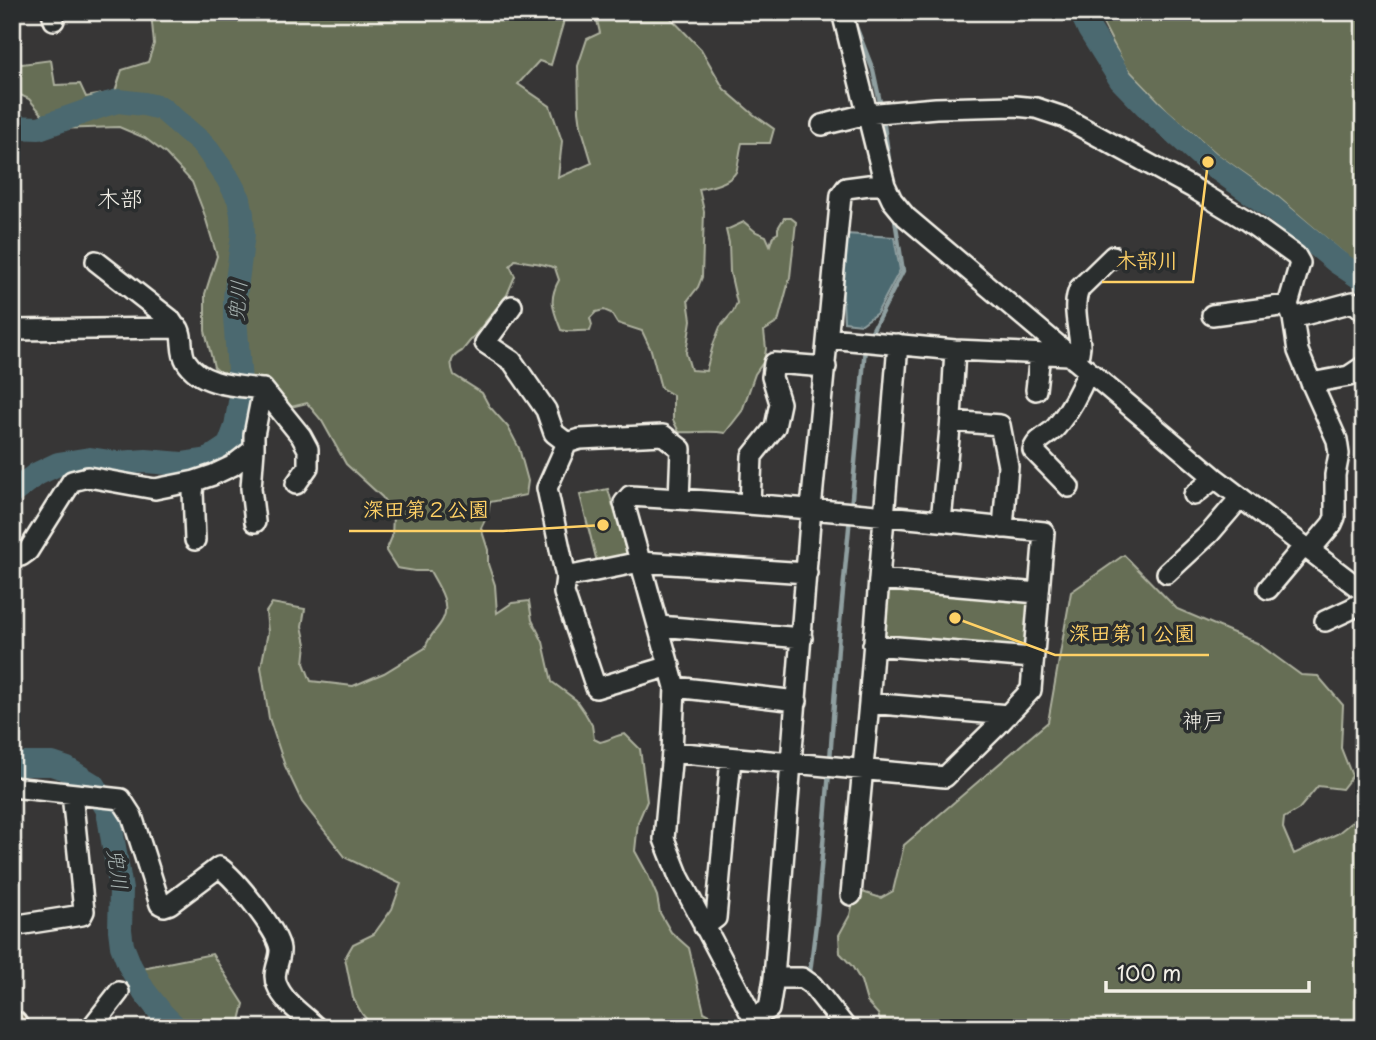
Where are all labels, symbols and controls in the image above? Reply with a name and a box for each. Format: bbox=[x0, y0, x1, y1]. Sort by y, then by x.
district label: 木部 bbox=[97, 180, 143, 215]
callout: 木部川 bbox=[1102, 240, 1193, 282]
text: 木部川 bbox=[1116, 243, 1179, 275]
water label: 兜川 bbox=[219, 279, 253, 323]
callout: 深田第２公園 bbox=[349, 489, 503, 531]
text: 深田第２公園 bbox=[363, 492, 489, 524]
callout: 深田第１公園 bbox=[1055, 613, 1209, 655]
text: 深田第１公園 bbox=[1069, 616, 1195, 648]
district label: 神戸 bbox=[1182, 703, 1224, 735]
water label: 兜川 bbox=[100, 846, 138, 892]
scale bar bbox=[1106, 949, 1310, 993]
text: 100 m bbox=[1117, 956, 1181, 988]

